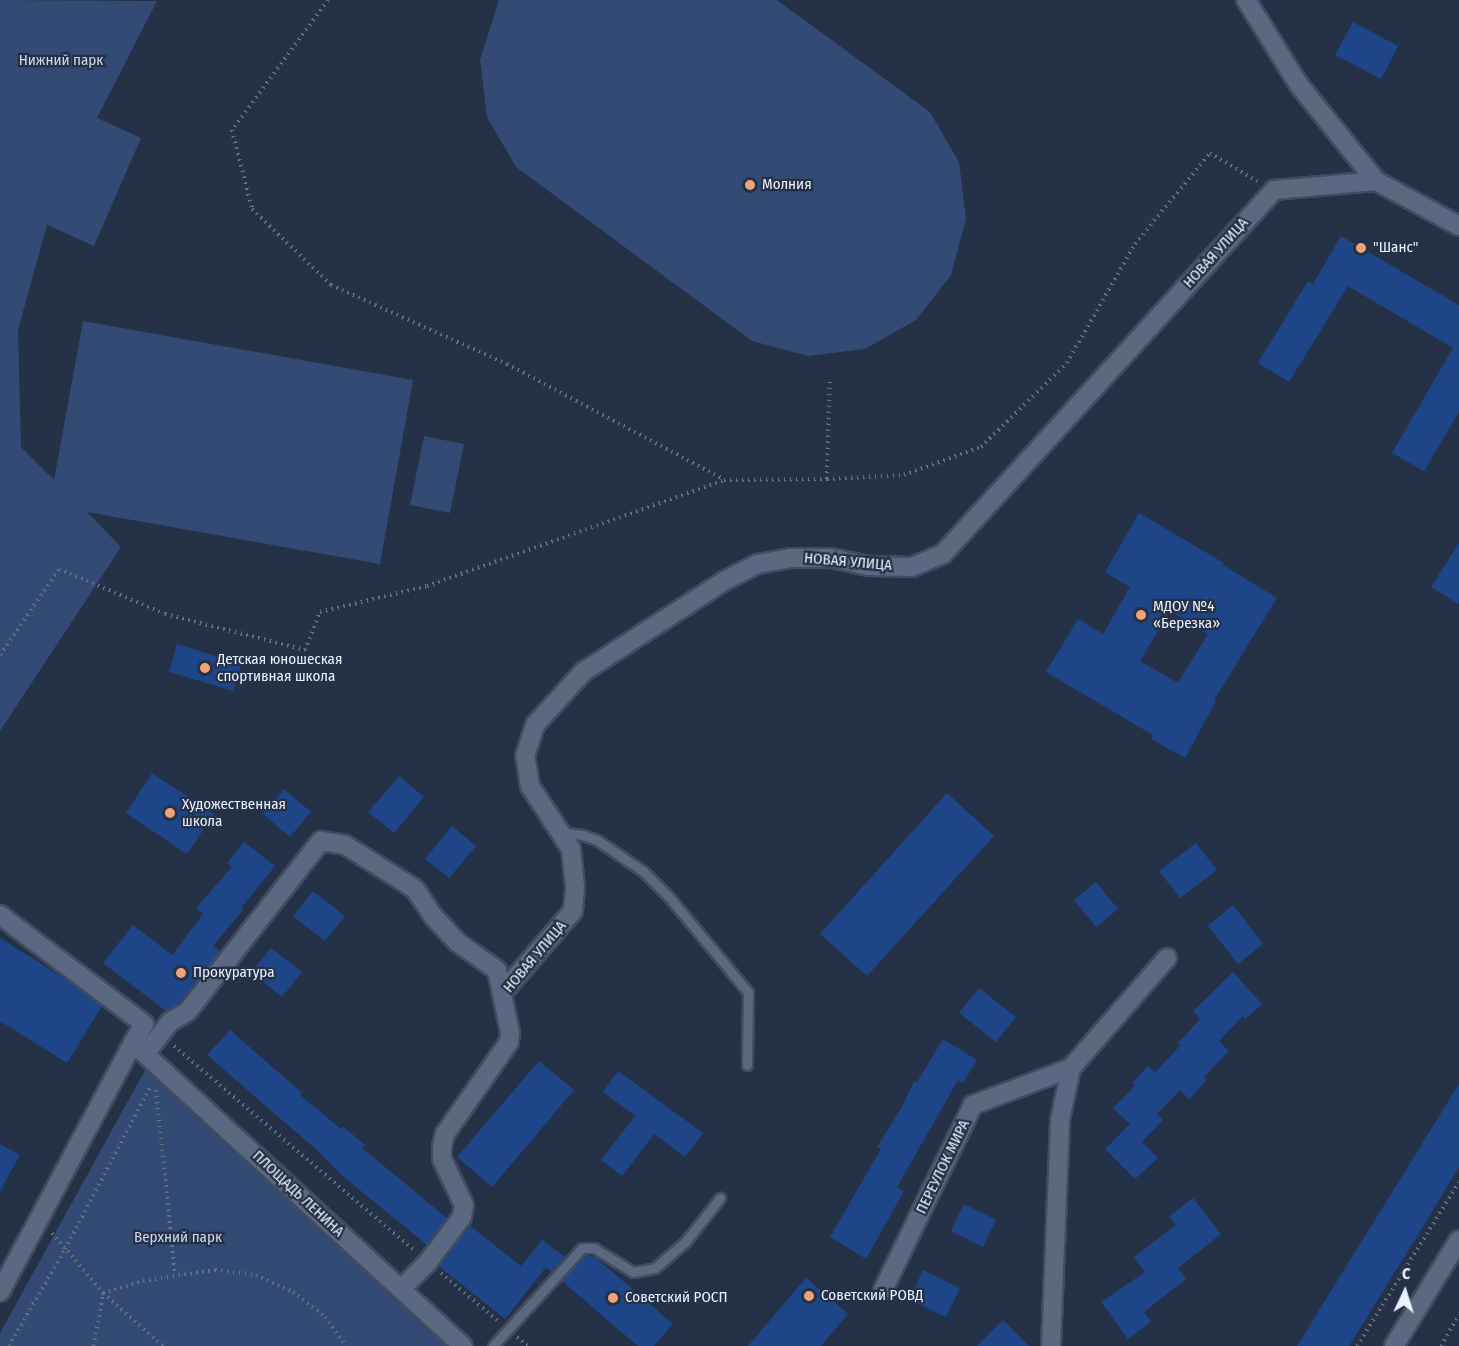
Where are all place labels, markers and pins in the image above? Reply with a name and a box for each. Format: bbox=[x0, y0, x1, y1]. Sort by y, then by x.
place label: Молния bbox=[762, 176, 812, 194]
marker: Молния bbox=[743, 178, 757, 192]
place label: "Шанс" bbox=[1373, 239, 1418, 257]
marker: "Шанс" bbox=[1354, 241, 1368, 255]
place label: МДОУ №4 «Березка» bbox=[1153, 597, 1220, 632]
marker: МДОУ №4 «Березка» bbox=[1134, 608, 1148, 622]
place label: Детская юношеская спортивная школа bbox=[217, 650, 342, 685]
marker: Детская юношеская спортивная школа bbox=[198, 661, 212, 675]
place label: Художественная школа bbox=[182, 795, 286, 830]
marker: Художественная школа bbox=[163, 806, 177, 820]
place label: Прокуратура bbox=[193, 964, 275, 982]
marker: Прокуратура bbox=[174, 966, 188, 980]
place label: Советский РОВД bbox=[821, 1287, 923, 1305]
place label: Советский РОСП bbox=[625, 1289, 727, 1307]
marker: Советский РОВД bbox=[802, 1289, 816, 1303]
marker: Советский РОСП bbox=[606, 1291, 620, 1305]

